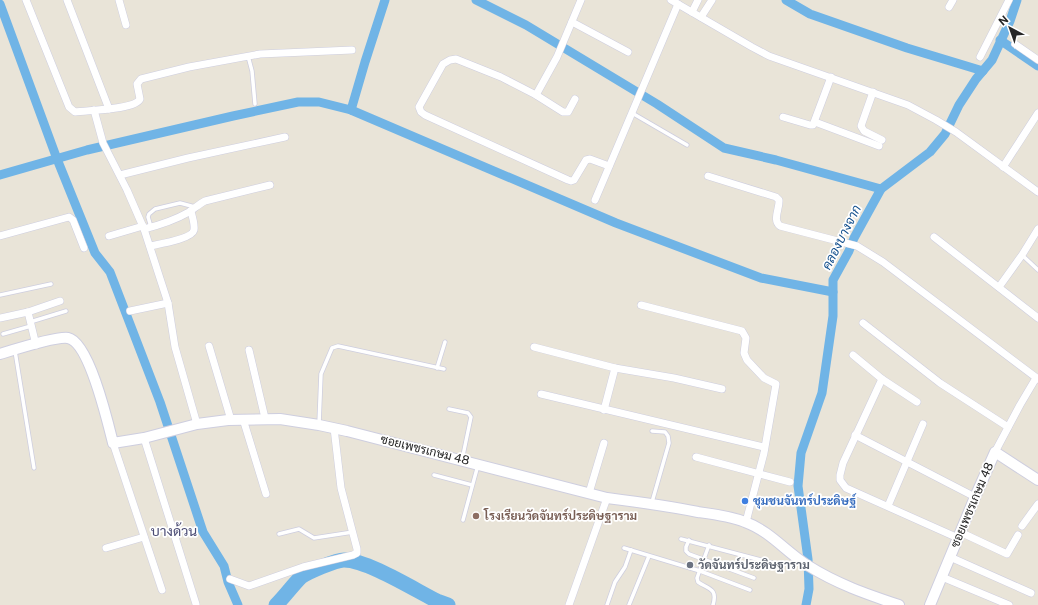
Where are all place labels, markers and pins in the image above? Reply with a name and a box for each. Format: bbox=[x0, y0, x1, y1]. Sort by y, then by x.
place label: ชุมชนจันทร์ประดิษฐ์ bbox=[753, 493, 857, 509]
marker: ชุมชนจันทร์ประดิษฐ์ bbox=[740, 496, 750, 506]
place label: โรงเรียนวัดจันทร์ประดิษฐาราม bbox=[483, 508, 637, 524]
marker: โรงเรียนวัดจันทร์ประดิษฐาราม bbox=[471, 511, 481, 521]
place label: วัดจันทร์ประดิษฐาราม bbox=[698, 557, 810, 573]
marker: วัดจันทร์ประดิษฐาราม bbox=[685, 560, 695, 570]

